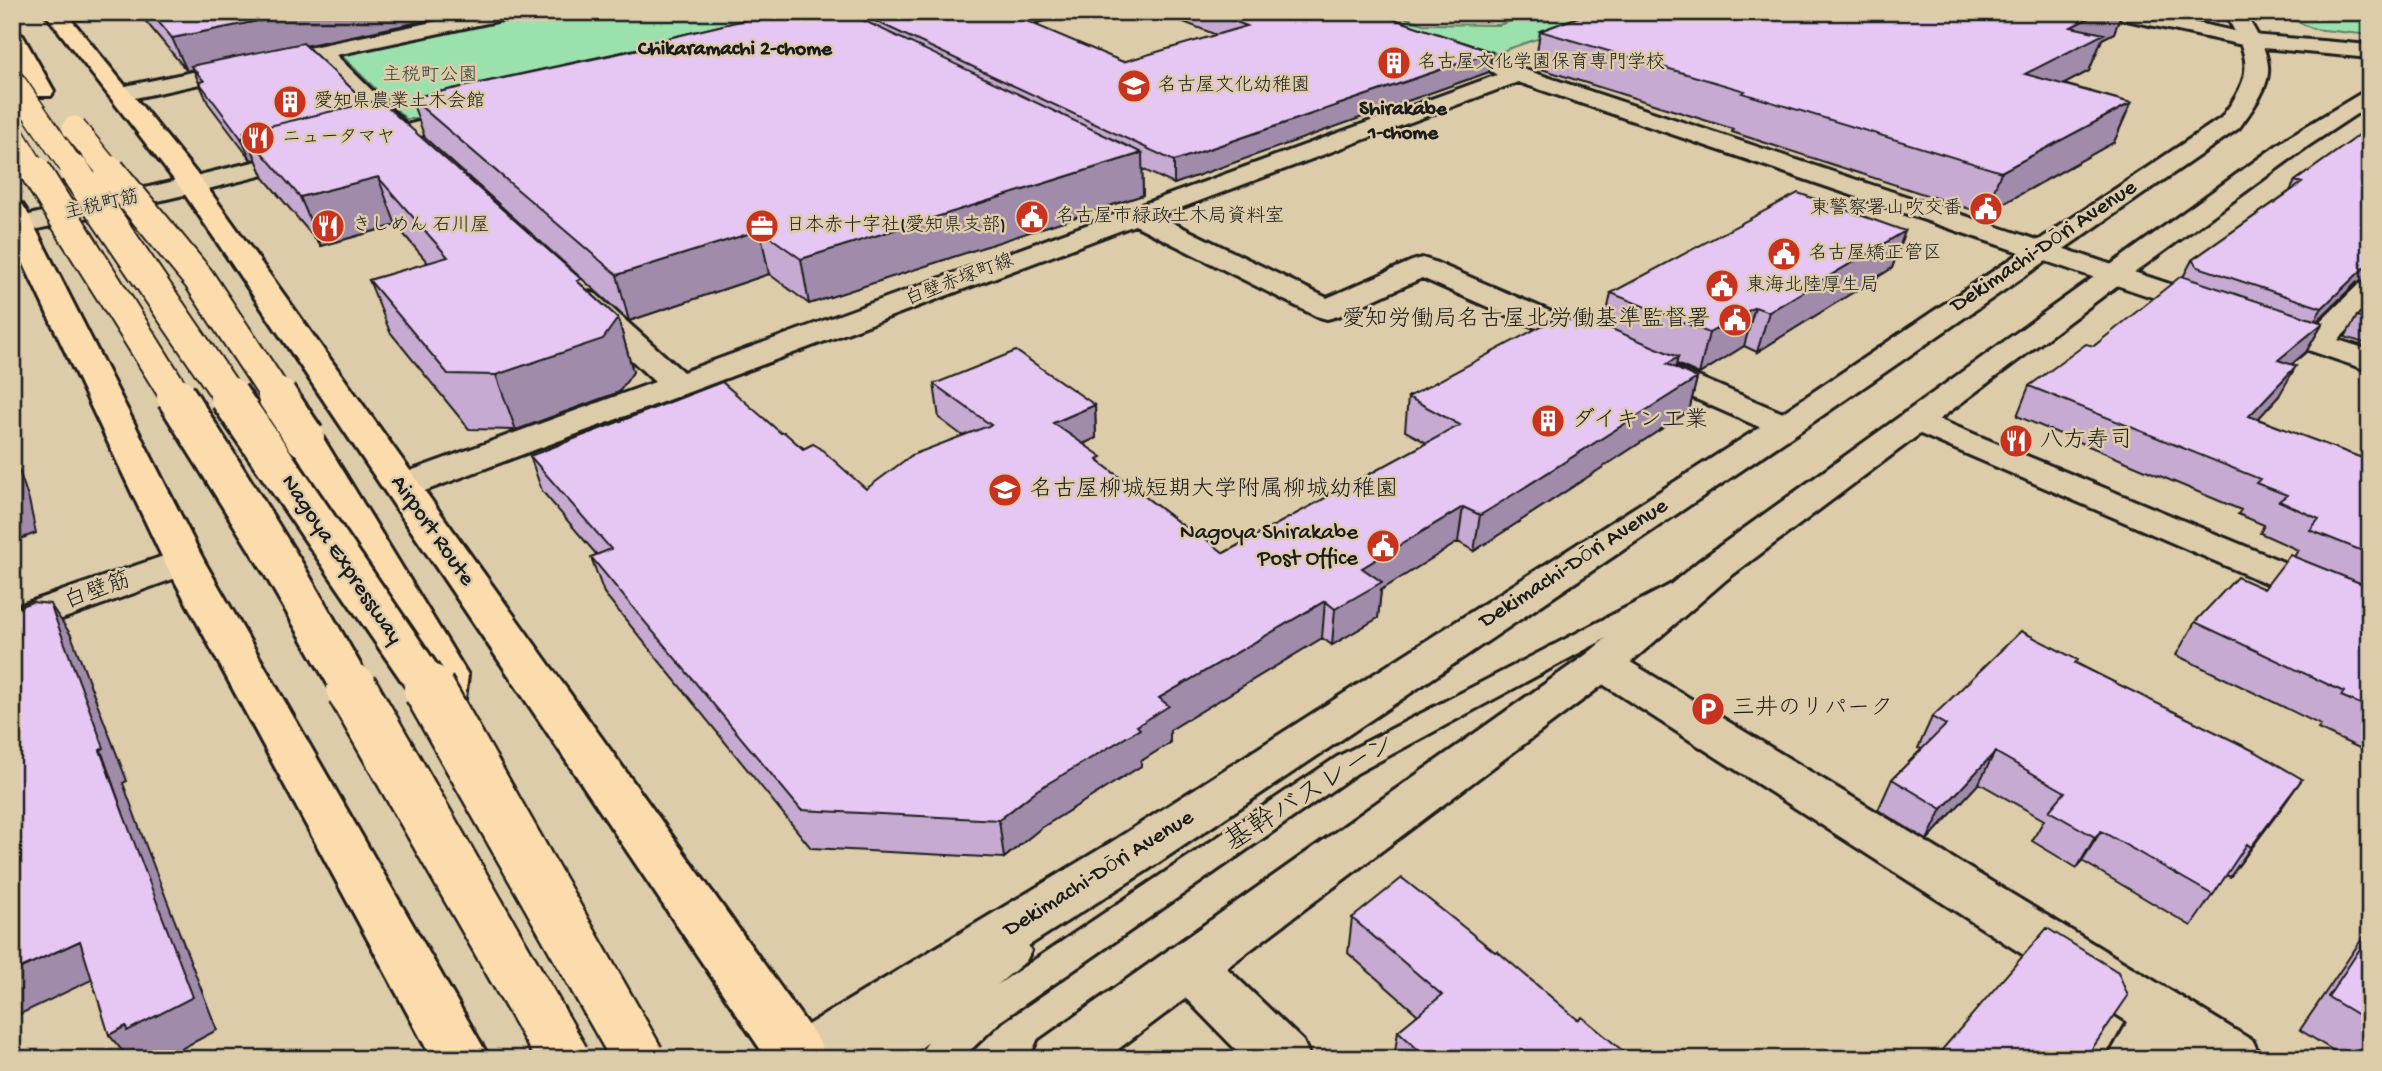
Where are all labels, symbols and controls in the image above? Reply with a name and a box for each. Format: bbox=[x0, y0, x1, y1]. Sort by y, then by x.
district label: Chikaramachi 2-chome bbox=[637, 38, 833, 63]
building icon: 名古屋文化学園保育専門学校 bbox=[1375, 44, 1413, 82]
place label: 名古屋文化学園保育専門学校 bbox=[1418, 51, 1665, 75]
park label: 主税町公園 bbox=[382, 64, 478, 88]
school or university icon: 名古屋文化幼稚園 bbox=[1115, 67, 1153, 105]
place label: 名古屋文化幼稚園 bbox=[1158, 74, 1310, 98]
building icon: 愛知県農業土木会館 bbox=[271, 83, 309, 121]
place label: 愛知県農業土木会館 bbox=[314, 90, 485, 114]
district label: Shirakabe 1-chome bbox=[1359, 98, 1448, 147]
restaurant icon: ニュータマヤ bbox=[239, 119, 277, 157]
place label: ニュータマヤ bbox=[282, 127, 396, 150]
street label: Dekimachi-Dōri Avenue bbox=[1944, 174, 2143, 321]
street label: 主税町筋 bbox=[62, 185, 142, 226]
public building icon: 東警察署山吹交番 bbox=[1967, 190, 2005, 228]
place label: 東警察署山吹交番 bbox=[1810, 197, 1962, 221]
public building icon: 名古屋市緑政土木局資料室 bbox=[1013, 198, 1051, 236]
place label: 名古屋市緑政土木局資料室 bbox=[1056, 205, 1284, 229]
restaurant icon: きしめん 石川屋 bbox=[309, 207, 347, 245]
office icon: 日本赤十字社(愛知県支部) bbox=[743, 207, 781, 245]
place label: 日本赤十字社(愛知県支部) bbox=[786, 214, 1006, 238]
place label: きしめん 石川屋 bbox=[352, 215, 490, 238]
public building icon: 名古屋矯正管区 bbox=[1765, 235, 1803, 273]
place label: 名古屋矯正管区 bbox=[1809, 242, 1942, 266]
street label: 白壁赤塚町線 bbox=[902, 249, 1017, 312]
public building icon: 東海北陸厚生局 bbox=[1703, 267, 1741, 305]
place label: 東海北陸厚生局 bbox=[1746, 274, 1879, 298]
public building icon: 愛知労働局名古屋北労働基準監督署 bbox=[1716, 301, 1754, 339]
place label: 愛知労働局名古屋北労働基準監督署 bbox=[1342, 306, 1710, 334]
building icon: ダイキン工業 bbox=[1529, 402, 1567, 440]
place label: ダイキン工業 bbox=[1572, 407, 1708, 435]
restaurant icon: 八方寿司 bbox=[1997, 422, 2035, 460]
place label: 八方寿司 bbox=[2040, 427, 2132, 455]
street label: Nagoya Expressway bbox=[274, 470, 408, 650]
street label: Airport Route bbox=[384, 470, 481, 592]
school or university icon: 名古屋柳城短期大学附属柳城幼稚園 bbox=[986, 471, 1024, 509]
place label: 名古屋柳城短期大学附属柳城幼稚園 bbox=[1030, 476, 1398, 504]
street label: Dekimachi-Dōri Avenue bbox=[1473, 492, 1674, 636]
place label: Nagoya Shirakabe Post Office bbox=[1180, 520, 1359, 573]
public building icon: Nagoya Shirakabe Post Office bbox=[1364, 527, 1402, 565]
street label: 白壁筋 bbox=[61, 567, 135, 616]
parking icon: 三井のリパーク bbox=[1689, 690, 1727, 728]
place label: 三井のリパーク bbox=[1732, 695, 1893, 723]
street label: 基幹バスレーン bbox=[1219, 727, 1403, 860]
street label: Dekimachi-Dōri Avenue bbox=[997, 804, 1200, 945]

